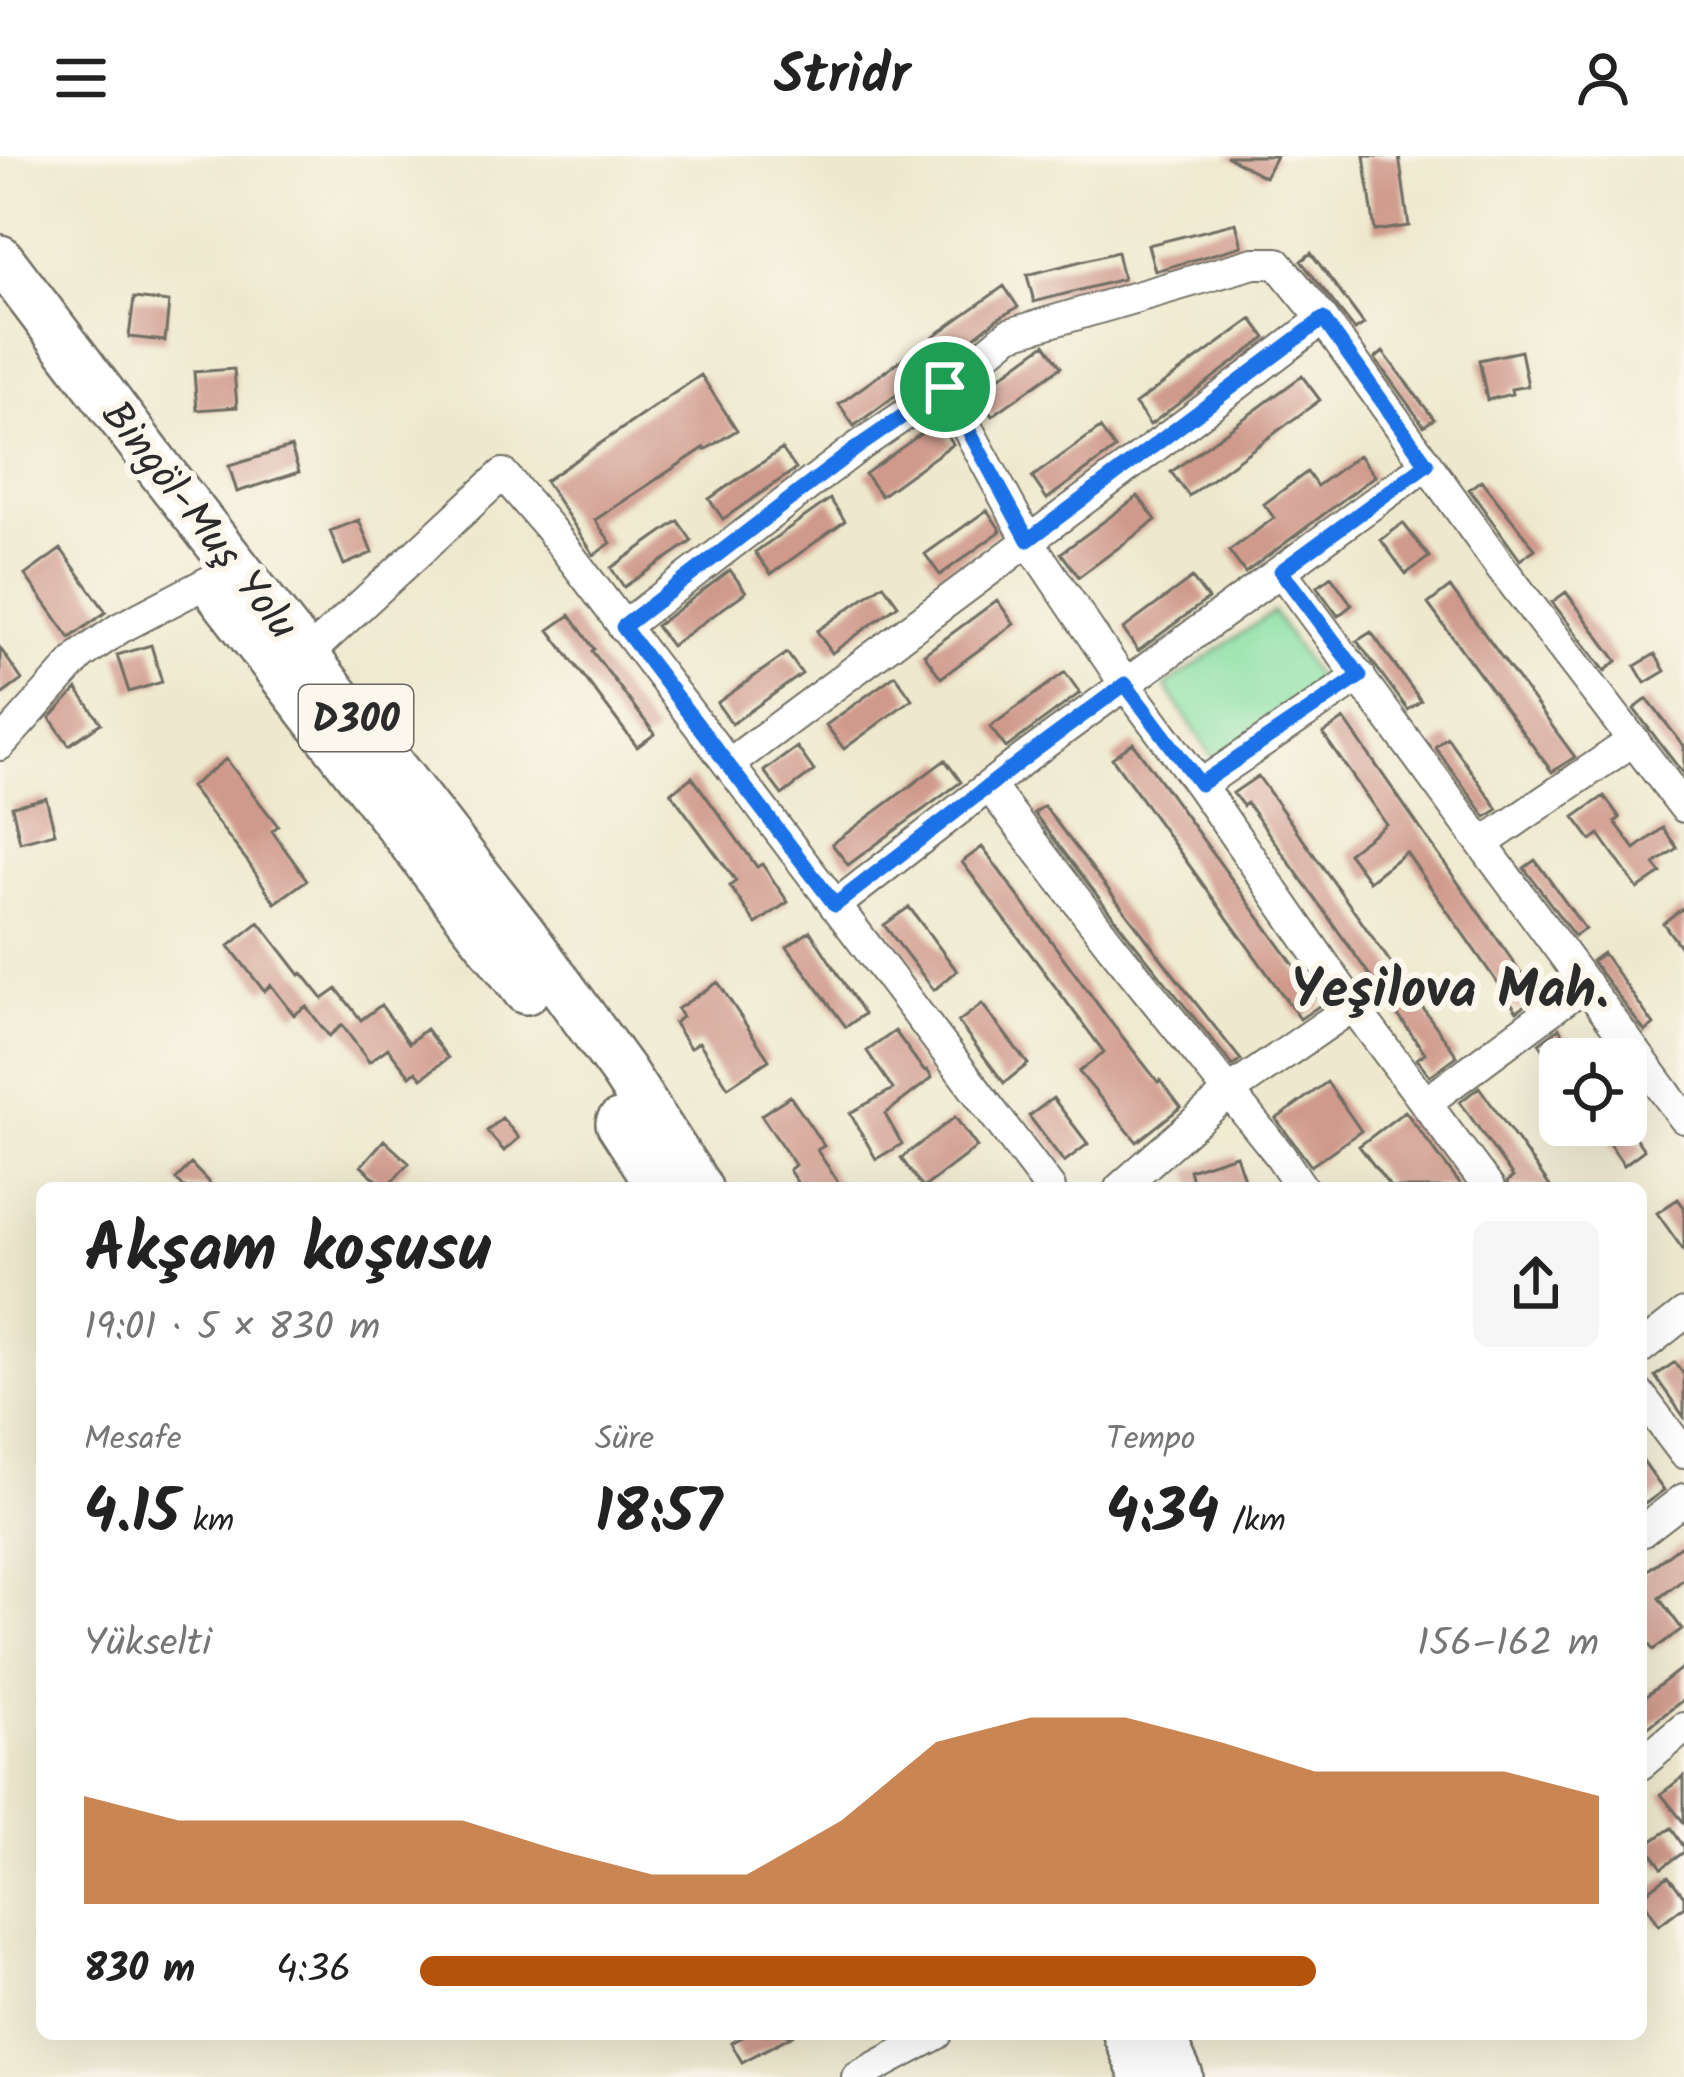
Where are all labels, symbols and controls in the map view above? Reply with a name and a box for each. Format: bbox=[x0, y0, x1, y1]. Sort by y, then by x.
text: Stridr bbox=[774, 35, 910, 121]
icon: menu bbox=[48, 45, 114, 111]
icon: person bbox=[1570, 45, 1636, 111]
pin bbox=[894, 336, 996, 438]
icon: arrive bbox=[912, 354, 978, 420]
street label: Bingöl-Muş Yolu bbox=[83, 387, 314, 656]
road number: D300 bbox=[299, 685, 413, 751]
district label: Yeşilova Mah. bbox=[1291, 950, 1609, 1036]
map controls bbox=[1539, 1038, 1647, 1146]
button: locate bbox=[1539, 1038, 1647, 1146]
text: Akşam koşusu bbox=[84, 1200, 491, 1305]
button: share bbox=[1473, 1221, 1599, 1347]
text: 19:01 · 5 × 830 m bbox=[84, 1298, 380, 1360]
text: Mesafe bbox=[84, 1414, 182, 1467]
text: Süre bbox=[595, 1414, 654, 1467]
text: Tempo bbox=[1106, 1414, 1196, 1467]
text: 4.15 bbox=[84, 1467, 179, 1563]
text: 18:57 bbox=[595, 1467, 722, 1563]
text: 4:34 bbox=[1106, 1467, 1219, 1563]
text: km bbox=[179, 1496, 234, 1549]
text: /km bbox=[1219, 1496, 1286, 1549]
text: Yükselti bbox=[84, 1614, 212, 1676]
text: 156–162 m bbox=[1417, 1614, 1599, 1676]
text: 830 m bbox=[84, 1940, 195, 2002]
text: 4:36 bbox=[276, 1940, 351, 2002]

